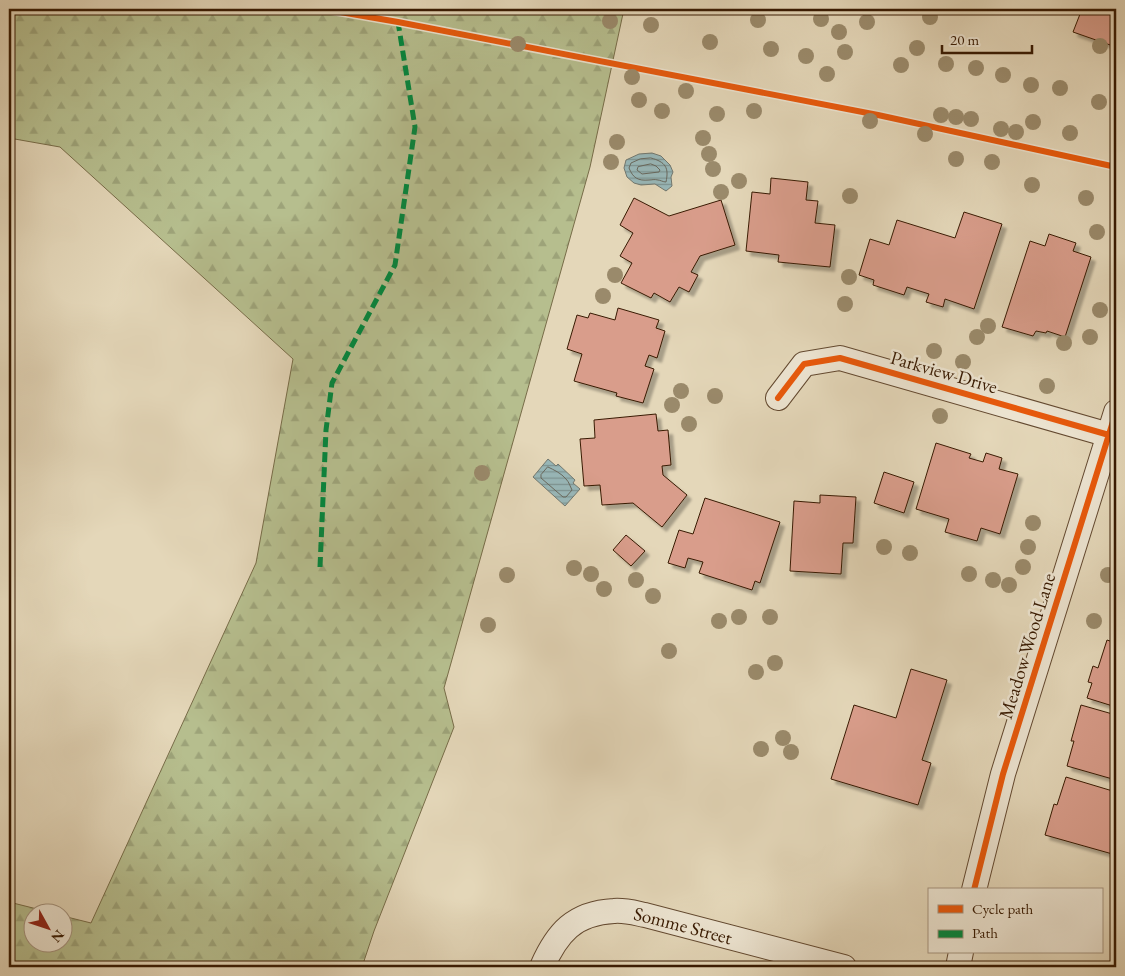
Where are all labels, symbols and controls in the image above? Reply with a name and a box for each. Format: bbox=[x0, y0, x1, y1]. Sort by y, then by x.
scale bar bbox=[942, 22, 1032, 54]
text: 20 m bbox=[950, 30, 979, 49]
street label: Parkview Drive bbox=[888, 345, 1000, 399]
street label: Meadow Wood Lane bbox=[993, 570, 1061, 722]
legend bbox=[928, 888, 1102, 954]
text: Cycle path bbox=[972, 899, 1034, 918]
street label: Somme Street bbox=[632, 900, 735, 950]
north arrow bbox=[22, 904, 72, 954]
text: Path bbox=[972, 923, 998, 942]
text: N bbox=[47, 926, 68, 947]

